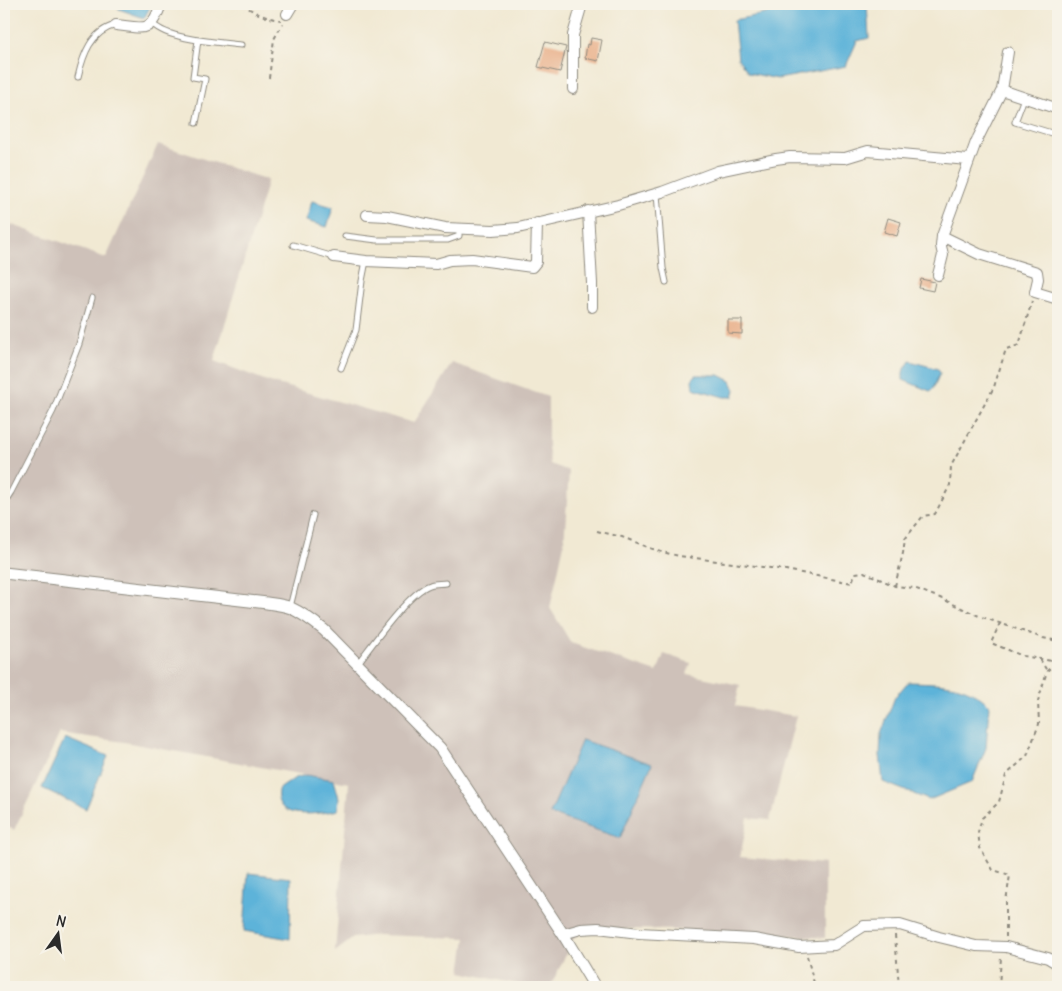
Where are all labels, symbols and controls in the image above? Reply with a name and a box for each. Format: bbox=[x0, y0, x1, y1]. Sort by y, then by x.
north arrow bbox=[32, 908, 82, 958]
text: N bbox=[54, 911, 68, 931]

